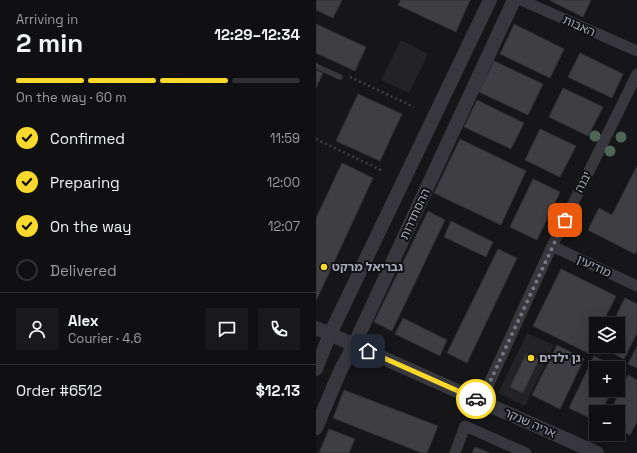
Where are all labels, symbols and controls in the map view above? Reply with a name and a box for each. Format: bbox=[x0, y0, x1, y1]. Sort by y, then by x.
text: Arriving in bbox=[16, 11, 78, 28]
street label: האבות bbox=[560, 12, 598, 40]
text: 12:29–12:34 bbox=[214, 25, 300, 44]
text: 2 min bbox=[16, 26, 83, 60]
text: On the way · 60 m bbox=[16, 89, 127, 106]
icon: check bbox=[16, 127, 38, 149]
text: Confirmed bbox=[50, 129, 125, 148]
text: 11:59 bbox=[270, 130, 300, 147]
street label: יבנה bbox=[571, 169, 595, 195]
icon: check bbox=[16, 171, 38, 193]
text: Preparing bbox=[50, 173, 120, 192]
text: 12:00 bbox=[267, 174, 300, 191]
street label: ההסתדרות bbox=[396, 186, 434, 242]
pin bbox=[548, 203, 582, 237]
icon: bag bbox=[554, 209, 576, 231]
icon: check bbox=[16, 215, 38, 237]
text: On the way bbox=[50, 217, 131, 236]
text: 12:07 bbox=[268, 218, 300, 235]
street label: מודיעין bbox=[574, 251, 614, 281]
place label: גבריאל מרקט bbox=[332, 259, 403, 275]
text: Delivered bbox=[50, 261, 117, 280]
marker: גבריאל מרקט bbox=[319, 262, 329, 272]
button: person bbox=[16, 308, 58, 350]
button: chat bbox=[206, 308, 248, 350]
button: phone bbox=[258, 308, 300, 350]
text: Alex bbox=[68, 311, 99, 330]
map controls bbox=[589, 317, 625, 441]
button: layers bbox=[589, 317, 625, 353]
text: Courier · 4.6 bbox=[68, 330, 141, 347]
pin bbox=[351, 334, 385, 368]
icon: home bbox=[357, 340, 379, 362]
place label: גן ילדים bbox=[539, 350, 581, 366]
marker: גן ילדים bbox=[526, 353, 536, 363]
button: + bbox=[589, 361, 625, 397]
courier bbox=[456, 379, 496, 419]
text: Order #6512 bbox=[16, 381, 102, 400]
text: $12.13 bbox=[256, 381, 300, 400]
icon: car bbox=[465, 388, 487, 410]
street label: אריה שנקר bbox=[502, 405, 559, 442]
button: − bbox=[589, 405, 625, 441]

